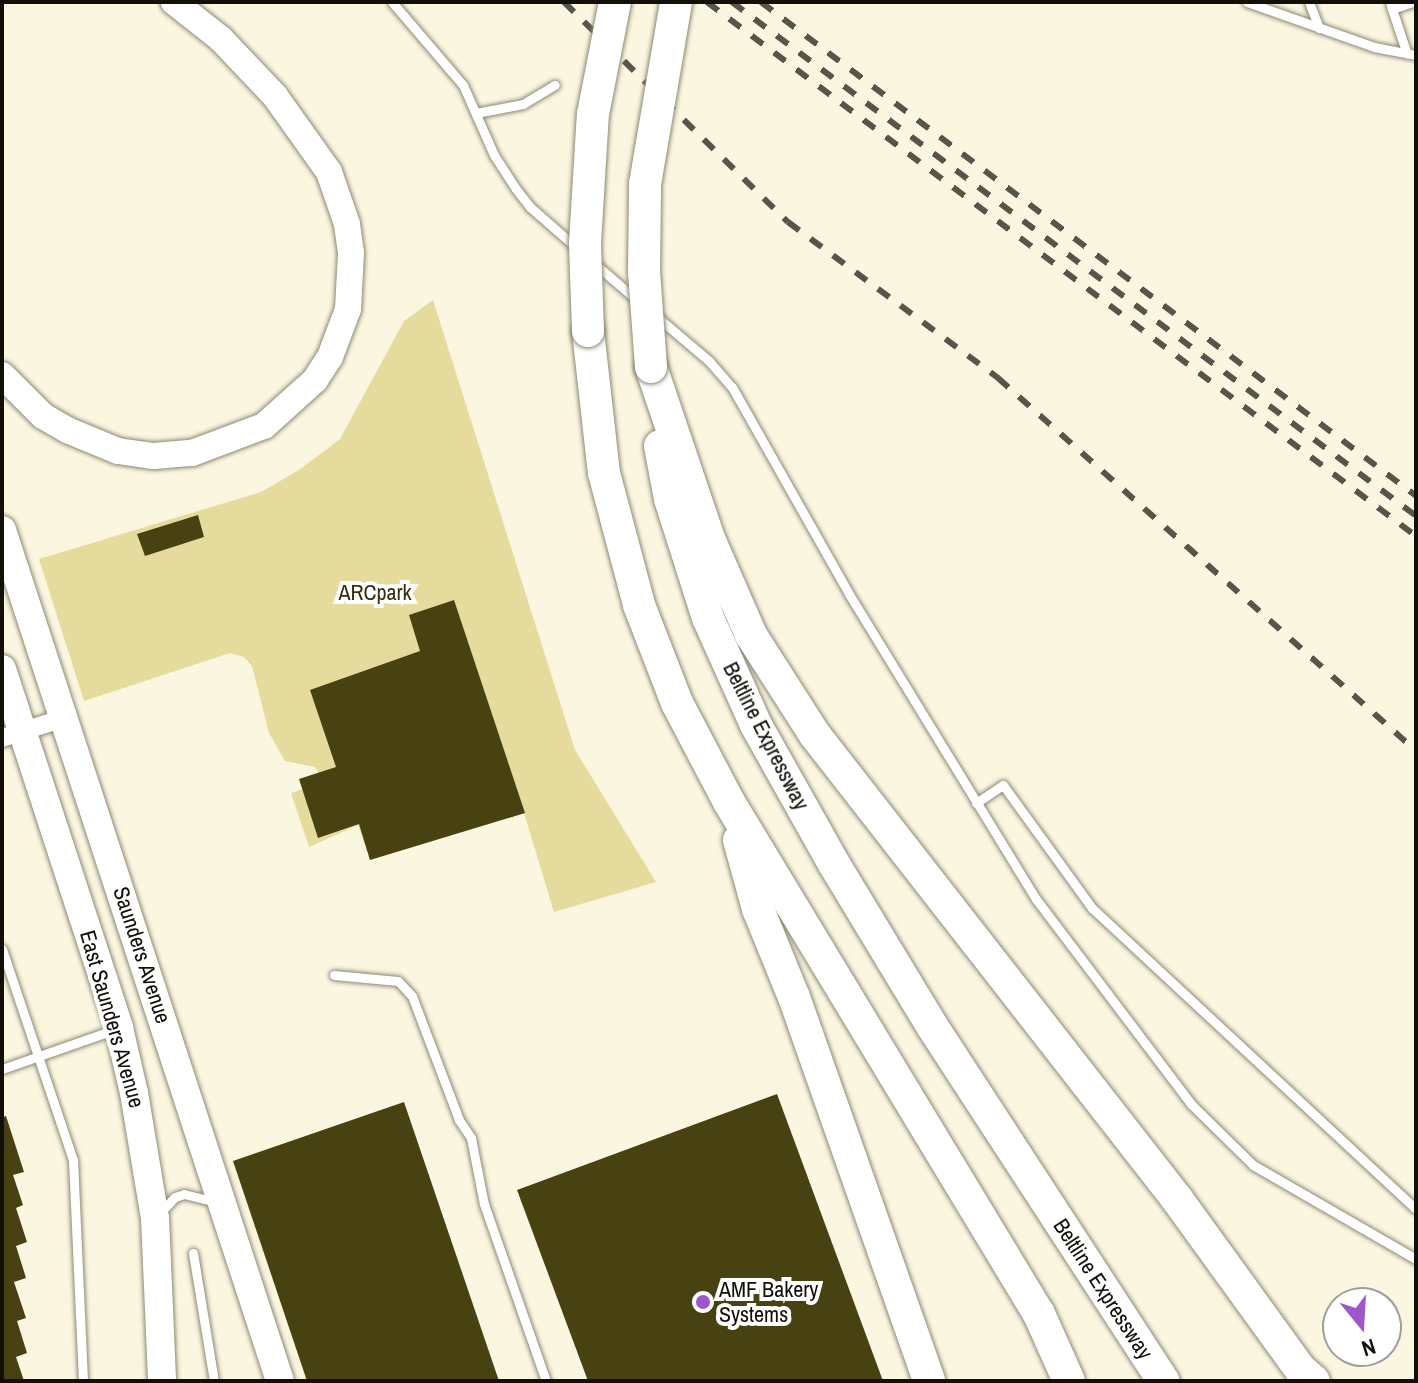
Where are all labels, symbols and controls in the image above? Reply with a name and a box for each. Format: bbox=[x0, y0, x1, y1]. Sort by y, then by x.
park label: ARCpark bbox=[338, 580, 412, 606]
street label: Beltline Expressway bbox=[717, 658, 815, 814]
street label: Saunders Avenue bbox=[107, 883, 177, 1027]
street label: East Saunders Avenue bbox=[74, 927, 150, 1111]
street label: Beltline Expressway bbox=[1048, 1214, 1158, 1364]
place label: AMF Bakery Systems bbox=[719, 1276, 818, 1328]
north arrow bbox=[1322, 1287, 1402, 1367]
marker: AMF Bakery Systems bbox=[694, 1293, 712, 1311]
text: N bbox=[1358, 1332, 1380, 1364]

